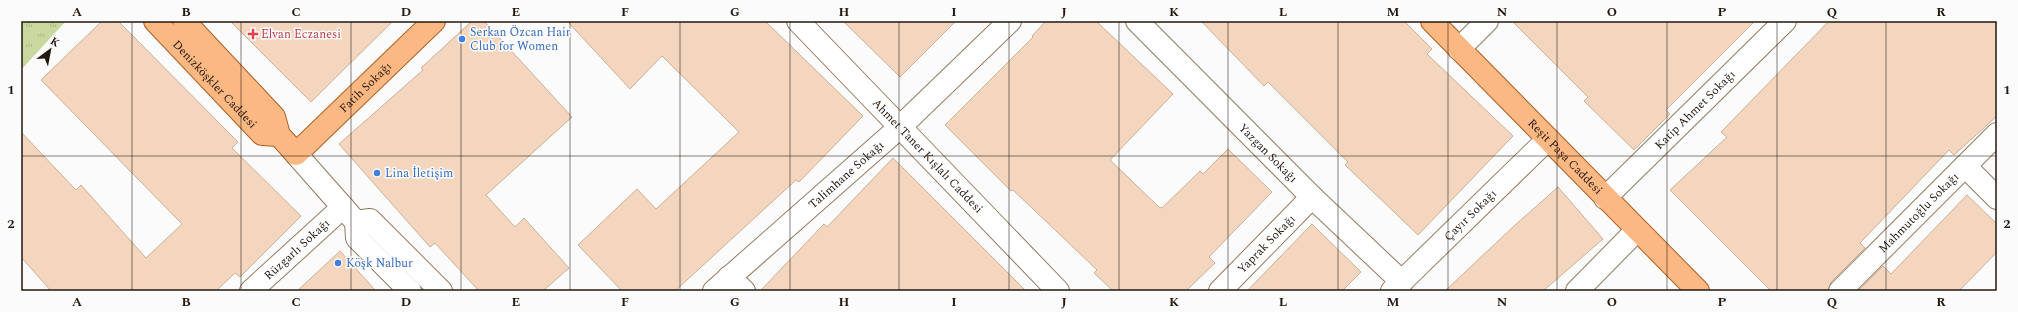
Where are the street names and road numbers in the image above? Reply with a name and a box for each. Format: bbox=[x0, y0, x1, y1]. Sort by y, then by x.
street label: Denizköşkler Caddesi bbox=[168, 35, 262, 133]
street label: Fatih Sokağı bbox=[335, 57, 396, 117]
street label: Katip Ahmet Sokağı bbox=[1650, 65, 1740, 154]
street label: Ahmet Taner Kışlalı Caddesi bbox=[868, 94, 988, 218]
street label: Reşit Paşa Caddesi bbox=[1523, 114, 1607, 199]
street label: Yazgan Sokağı bbox=[1234, 119, 1302, 187]
street label: Talimhane Sokağı bbox=[804, 136, 888, 213]
street label: Mahmutoğlu Sokağı bbox=[1874, 168, 1963, 257]
street label: Çayır Sokağı bbox=[1439, 184, 1501, 245]
street label: Yaprak Sokağı bbox=[1233, 210, 1300, 278]
street label: Rüzgarlı Sokağı bbox=[259, 214, 334, 284]

